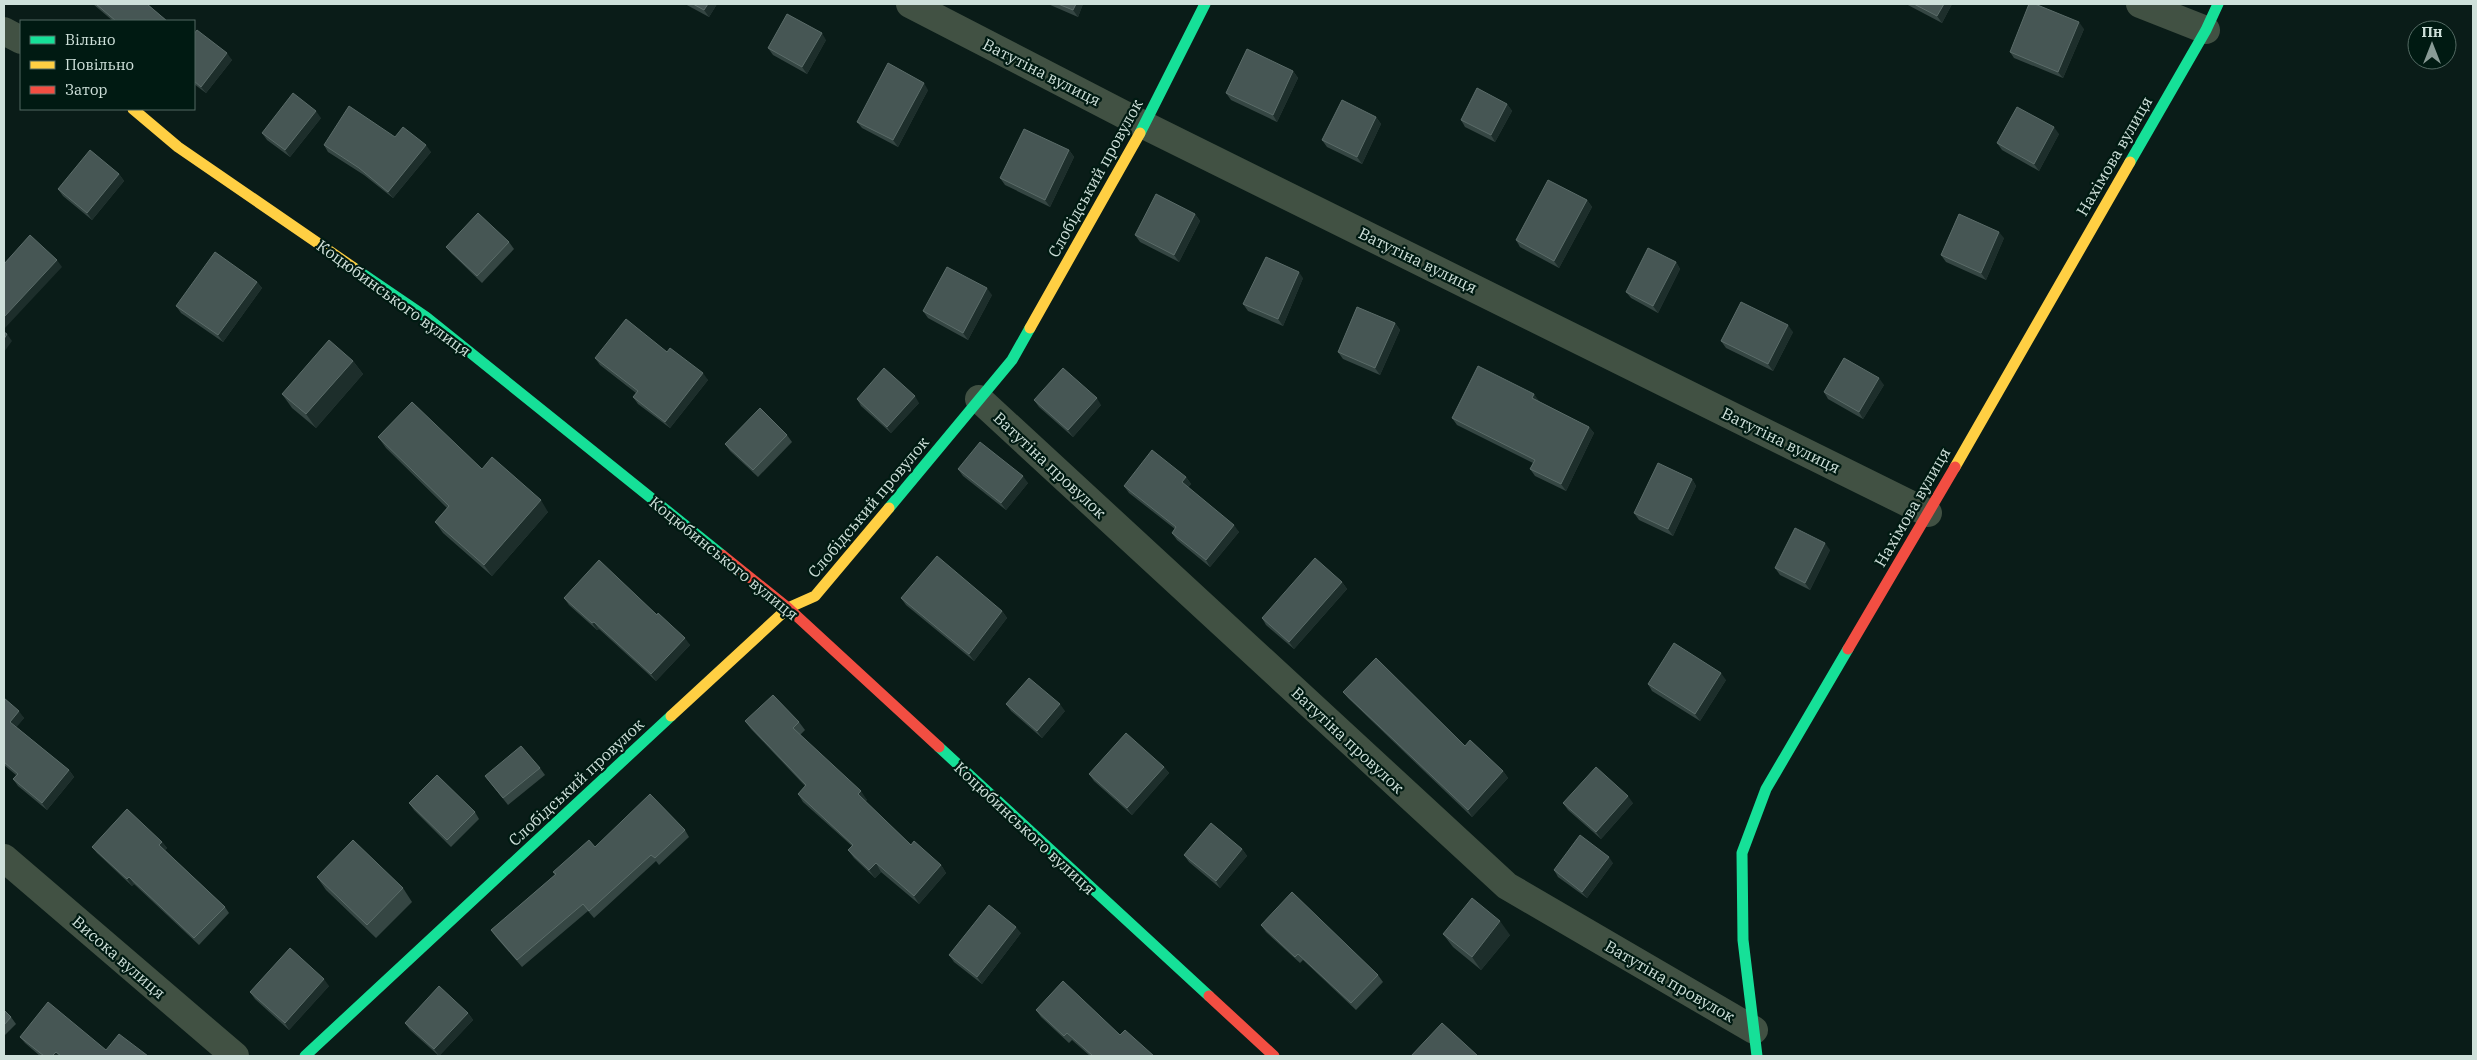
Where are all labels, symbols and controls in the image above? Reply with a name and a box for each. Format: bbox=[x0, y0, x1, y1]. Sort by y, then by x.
legend bbox=[20, 20, 195, 110]
north arrow bbox=[2407, 20, 2457, 70]
text: Пн bbox=[2422, 23, 2442, 41]
text: Вільно bbox=[65, 30, 115, 49]
street label: Ватутіна вулиця bbox=[980, 34, 1104, 110]
text: Повільно bbox=[65, 55, 134, 74]
text: Затор bbox=[65, 80, 108, 99]
street label: Нахімова вулиця bbox=[2072, 93, 2156, 219]
street label: Слобідський провулок bbox=[1043, 95, 1147, 261]
street label: Ватутіна вулиця bbox=[1355, 223, 1481, 297]
street label: Коцюбинського вулиця bbox=[313, 235, 475, 361]
street label: Ватутіна вулиця bbox=[1718, 403, 1844, 477]
street label: Ватутіна провулок bbox=[989, 408, 1111, 523]
street label: Слобідський провулок bbox=[803, 432, 933, 582]
street label: Нахімова вулиця bbox=[1870, 444, 1954, 570]
street label: Коцюбинського вулиця bbox=[646, 492, 802, 624]
street label: Ватутіна провулок bbox=[1287, 683, 1409, 798]
street label: Слобідський провулок bbox=[504, 714, 648, 850]
street label: Коцюбинського вулиця bbox=[950, 757, 1100, 899]
street label: Висока вулиця bbox=[68, 911, 170, 1003]
street label: Ватутіна провулок bbox=[1601, 936, 1739, 1027]

